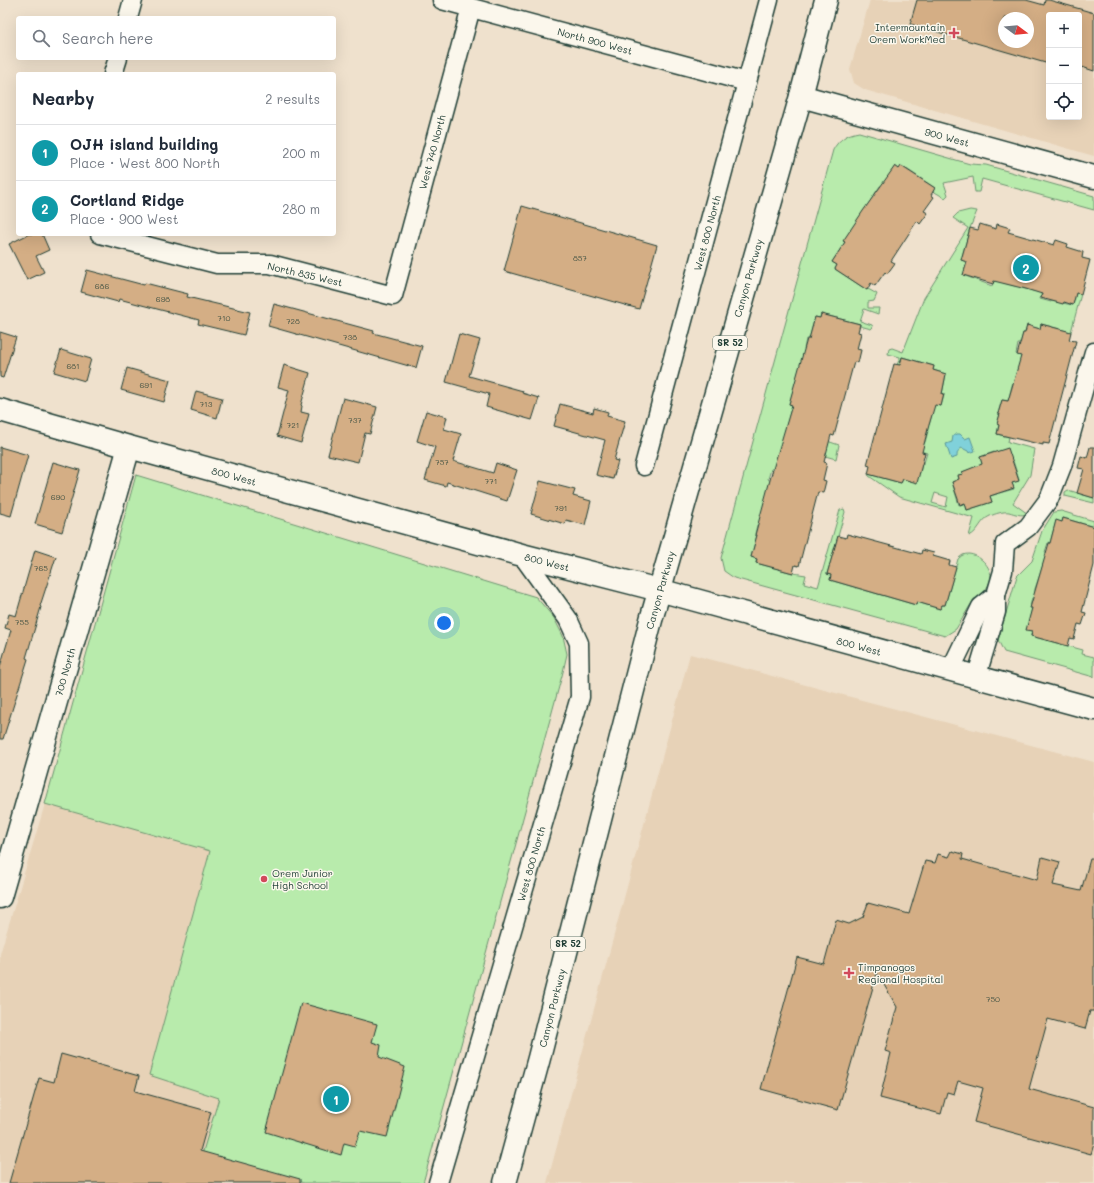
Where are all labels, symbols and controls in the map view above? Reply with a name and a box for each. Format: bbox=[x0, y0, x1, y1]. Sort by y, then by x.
north arrow bbox=[998, 12, 1034, 48]
map controls bbox=[1046, 12, 1082, 120]
button: + bbox=[1046, 12, 1082, 48]
search box bbox=[16, 16, 336, 60]
place label: Intermountain Orem WorkMed bbox=[869, 20, 945, 46]
street label: North 900 West bbox=[556, 24, 634, 58]
icon: search bbox=[30, 27, 52, 49]
marker: Intermountain Orem WorkMed bbox=[948, 27, 960, 39]
text: Search here bbox=[62, 28, 153, 48]
button: − bbox=[1046, 48, 1082, 84]
button: locate bbox=[1046, 84, 1082, 120]
text: Nearby bbox=[32, 87, 94, 109]
text: 2 results bbox=[265, 90, 320, 107]
street label: West 740 North bbox=[415, 113, 449, 191]
street label: 900 West bbox=[923, 124, 971, 150]
text: OJH island building bbox=[70, 134, 218, 154]
text: 1 bbox=[42, 144, 48, 161]
text: 200 m bbox=[282, 144, 320, 161]
text: Place · West 800 North bbox=[70, 154, 220, 171]
text: Cortland Ridge bbox=[70, 190, 184, 210]
street label: West 800 North bbox=[690, 193, 724, 272]
text: 2 bbox=[41, 200, 49, 217]
text: 280 m bbox=[282, 200, 320, 217]
text: Place · 900 West bbox=[70, 210, 178, 227]
street label: Canyon Parkway bbox=[730, 237, 766, 319]
house number: 857 bbox=[573, 253, 588, 263]
pin: 2 bbox=[1013, 253, 1039, 283]
street label: North 835 West bbox=[266, 259, 344, 289]
house number: 686 bbox=[95, 281, 109, 291]
house number: 698 bbox=[156, 294, 170, 304]
house number: 710 bbox=[218, 313, 231, 323]
house number: 728 bbox=[286, 316, 300, 326]
house number: 738 bbox=[343, 332, 357, 342]
road number: SR 52 bbox=[713, 336, 747, 350]
house number: 681 bbox=[66, 361, 80, 371]
house number: 691 bbox=[139, 380, 153, 390]
house number: 713 bbox=[200, 399, 213, 409]
house number: 737 bbox=[348, 415, 362, 425]
house number: 721 bbox=[287, 420, 299, 430]
house number: 757 bbox=[435, 457, 449, 467]
street label: 800 West bbox=[210, 463, 258, 489]
house number: 771 bbox=[485, 476, 497, 486]
house number: 690 bbox=[51, 492, 65, 502]
house number: 791 bbox=[555, 503, 567, 513]
street label: Canyon Parkway bbox=[642, 549, 678, 631]
street label: 800 West bbox=[523, 550, 571, 574]
house number: 765 bbox=[34, 563, 48, 573]
your location bbox=[434, 613, 454, 633]
house number: 755 bbox=[15, 617, 29, 627]
street label: 800 West bbox=[835, 633, 883, 659]
street label: 700 North bbox=[51, 646, 79, 698]
street label: West 800 North bbox=[514, 825, 548, 903]
place label: Orem Junior High School bbox=[272, 866, 333, 892]
marker: Orem Junior High School bbox=[259, 874, 269, 884]
road number: SR 52 bbox=[551, 937, 585, 951]
place label: Timpanogos Regional Hospital bbox=[858, 960, 943, 986]
street label: Canyon Parkway bbox=[535, 967, 569, 1049]
marker: Timpanogos Regional Hospital bbox=[843, 967, 855, 979]
house number: 750 bbox=[986, 994, 1000, 1004]
pin: 1 bbox=[323, 1084, 349, 1114]

